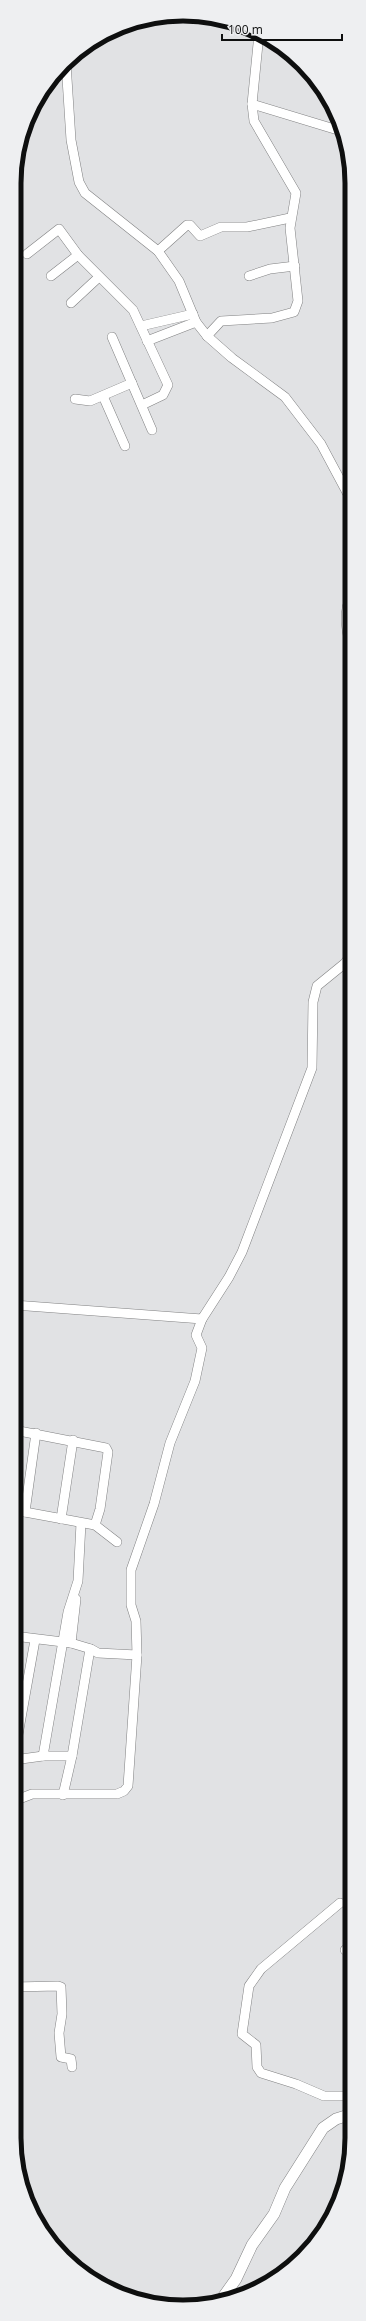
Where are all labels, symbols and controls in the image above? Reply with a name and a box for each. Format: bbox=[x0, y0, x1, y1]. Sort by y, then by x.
scale bar bbox=[222, 16, 342, 42]
text: 100 m bbox=[228, 21, 263, 38]

